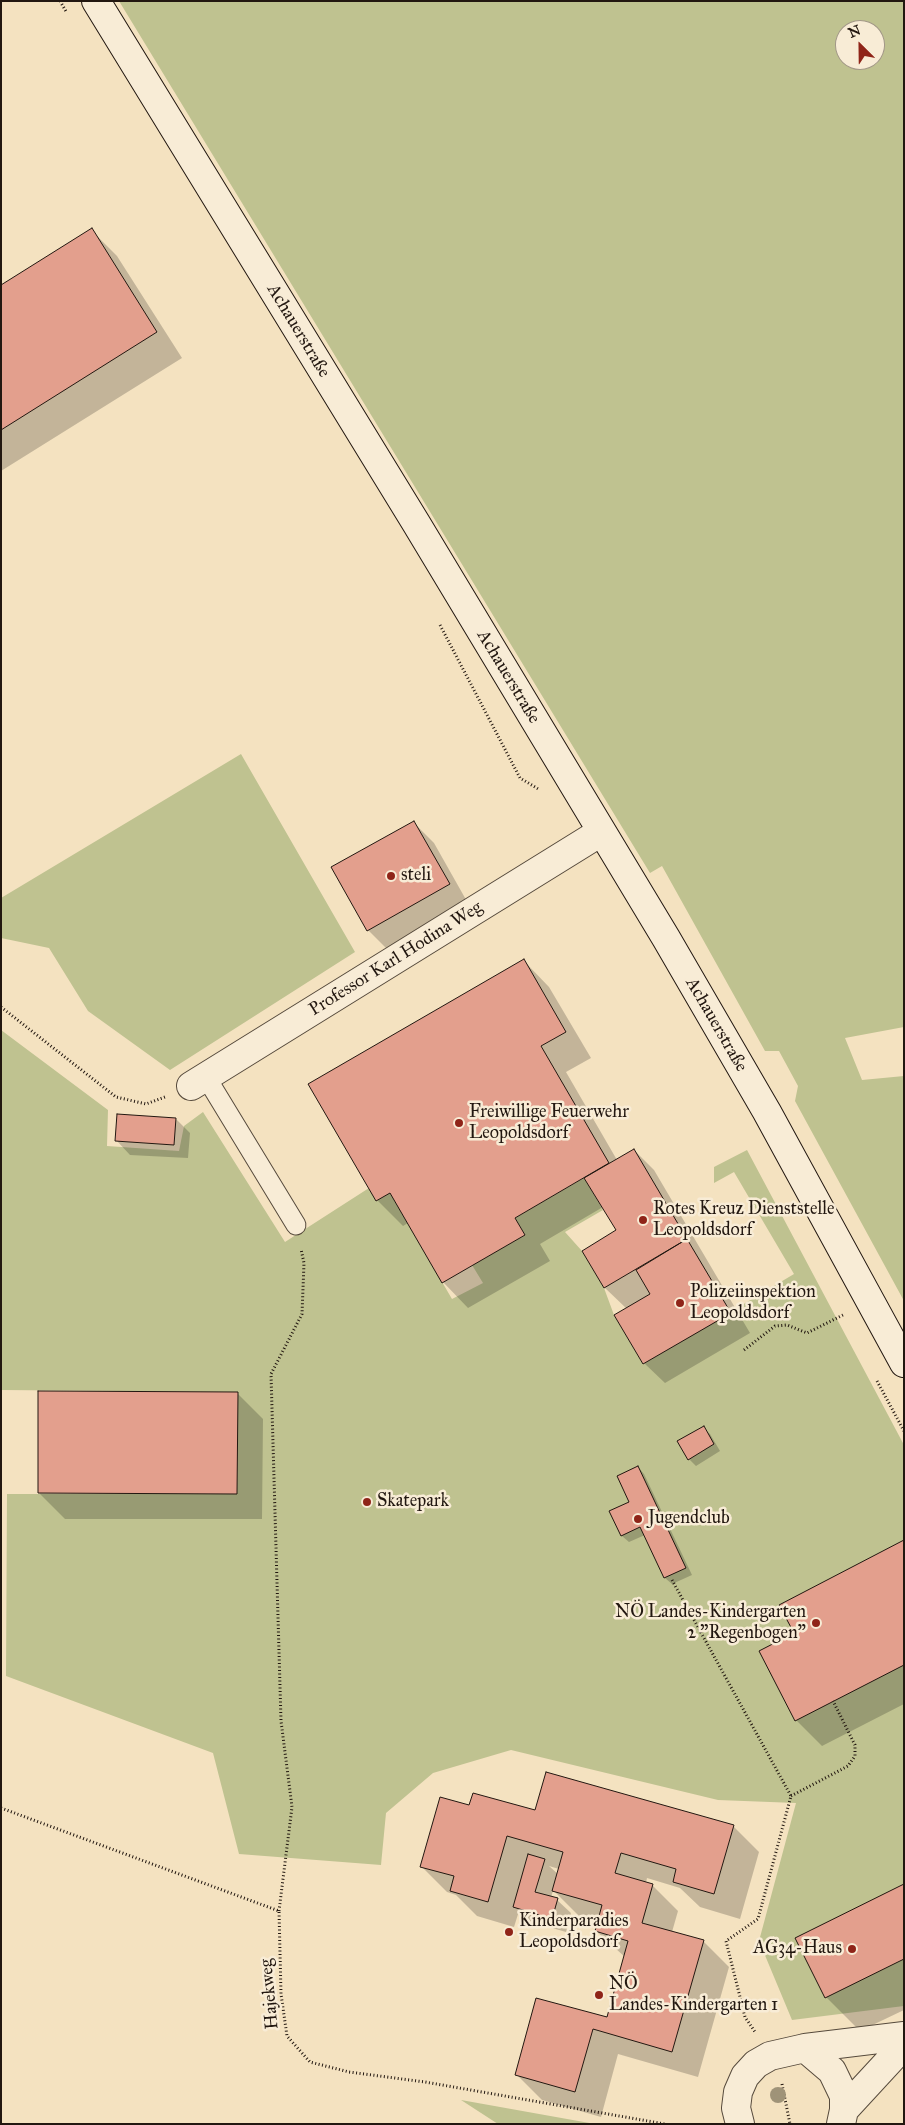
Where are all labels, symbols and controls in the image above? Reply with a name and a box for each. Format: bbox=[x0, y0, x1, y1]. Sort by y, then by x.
north arrow bbox=[835, 20, 885, 70]
text: N bbox=[846, 22, 863, 42]
street label: Achauerstraße bbox=[262, 280, 334, 382]
street label: Achauerstraße bbox=[472, 626, 544, 728]
place label: steli bbox=[401, 865, 431, 887]
marker: steli bbox=[385, 870, 397, 882]
street label: Professor Karl Hodina Weg bbox=[305, 897, 487, 1021]
street label: Achauerstraße bbox=[680, 974, 752, 1076]
place label: Freiwillige Feuerwehr Leopoldsdorf bbox=[469, 1102, 629, 1144]
marker: Freiwillige Feuerwehr Leopoldsdorf bbox=[453, 1117, 465, 1129]
place label: Rotes Kreuz Dienststelle Leopoldsdorf bbox=[653, 1199, 835, 1242]
marker: Rotes Kreuz Dienststelle Leopoldsdorf bbox=[637, 1214, 649, 1226]
place label: Polizeiinspektion Leopoldsdorf bbox=[690, 1282, 816, 1325]
marker: Polizeiinspektion Leopoldsdorf bbox=[674, 1297, 686, 1309]
place label: Skatepark bbox=[377, 1491, 449, 1513]
marker: Skatepark bbox=[361, 1496, 373, 1508]
place label: Jugendclub bbox=[648, 1508, 730, 1530]
marker: Jugendclub bbox=[632, 1513, 644, 1525]
place label: NÖ Landes-Kindergarten 2 "Regenbogen" bbox=[615, 1602, 806, 1645]
marker: NÖ Landes-Kindergarten 2 "Regenbogen" bbox=[810, 1617, 822, 1629]
place label: Kinderparadies Leopoldsdorf bbox=[519, 1911, 629, 1954]
marker: Kinderparadies Leopoldsdorf bbox=[503, 1926, 515, 1938]
place label: AG34-Haus bbox=[753, 1938, 842, 1960]
marker: AG34-Haus bbox=[846, 1943, 858, 1955]
street label: Hajekweg bbox=[256, 1958, 284, 2030]
place label: NÖ Landes-Kindergarten 1 bbox=[609, 1974, 778, 2016]
marker: NÖ Landes-Kindergarten 1 bbox=[593, 1989, 605, 2001]

